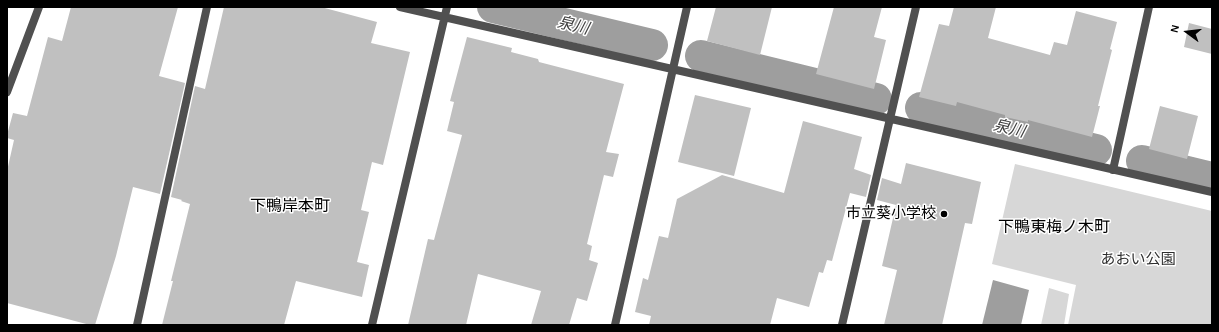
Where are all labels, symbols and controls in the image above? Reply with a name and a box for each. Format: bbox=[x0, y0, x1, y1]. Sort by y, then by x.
north arrow bbox=[1167, 12, 1207, 52]
water label: 泉川 bbox=[555, 13, 591, 39]
text: N bbox=[1168, 23, 1182, 34]
water label: 泉川 bbox=[991, 116, 1027, 142]
district label: 下鴨岸本町 bbox=[250, 196, 330, 216]
place label: 市立葵小学校 bbox=[846, 205, 936, 223]
marker: 市立葵小学校 bbox=[939, 209, 949, 219]
district label: 下鴨東梅ノ木町 bbox=[998, 217, 1110, 237]
park label: あおい公園 bbox=[1101, 251, 1175, 269]

